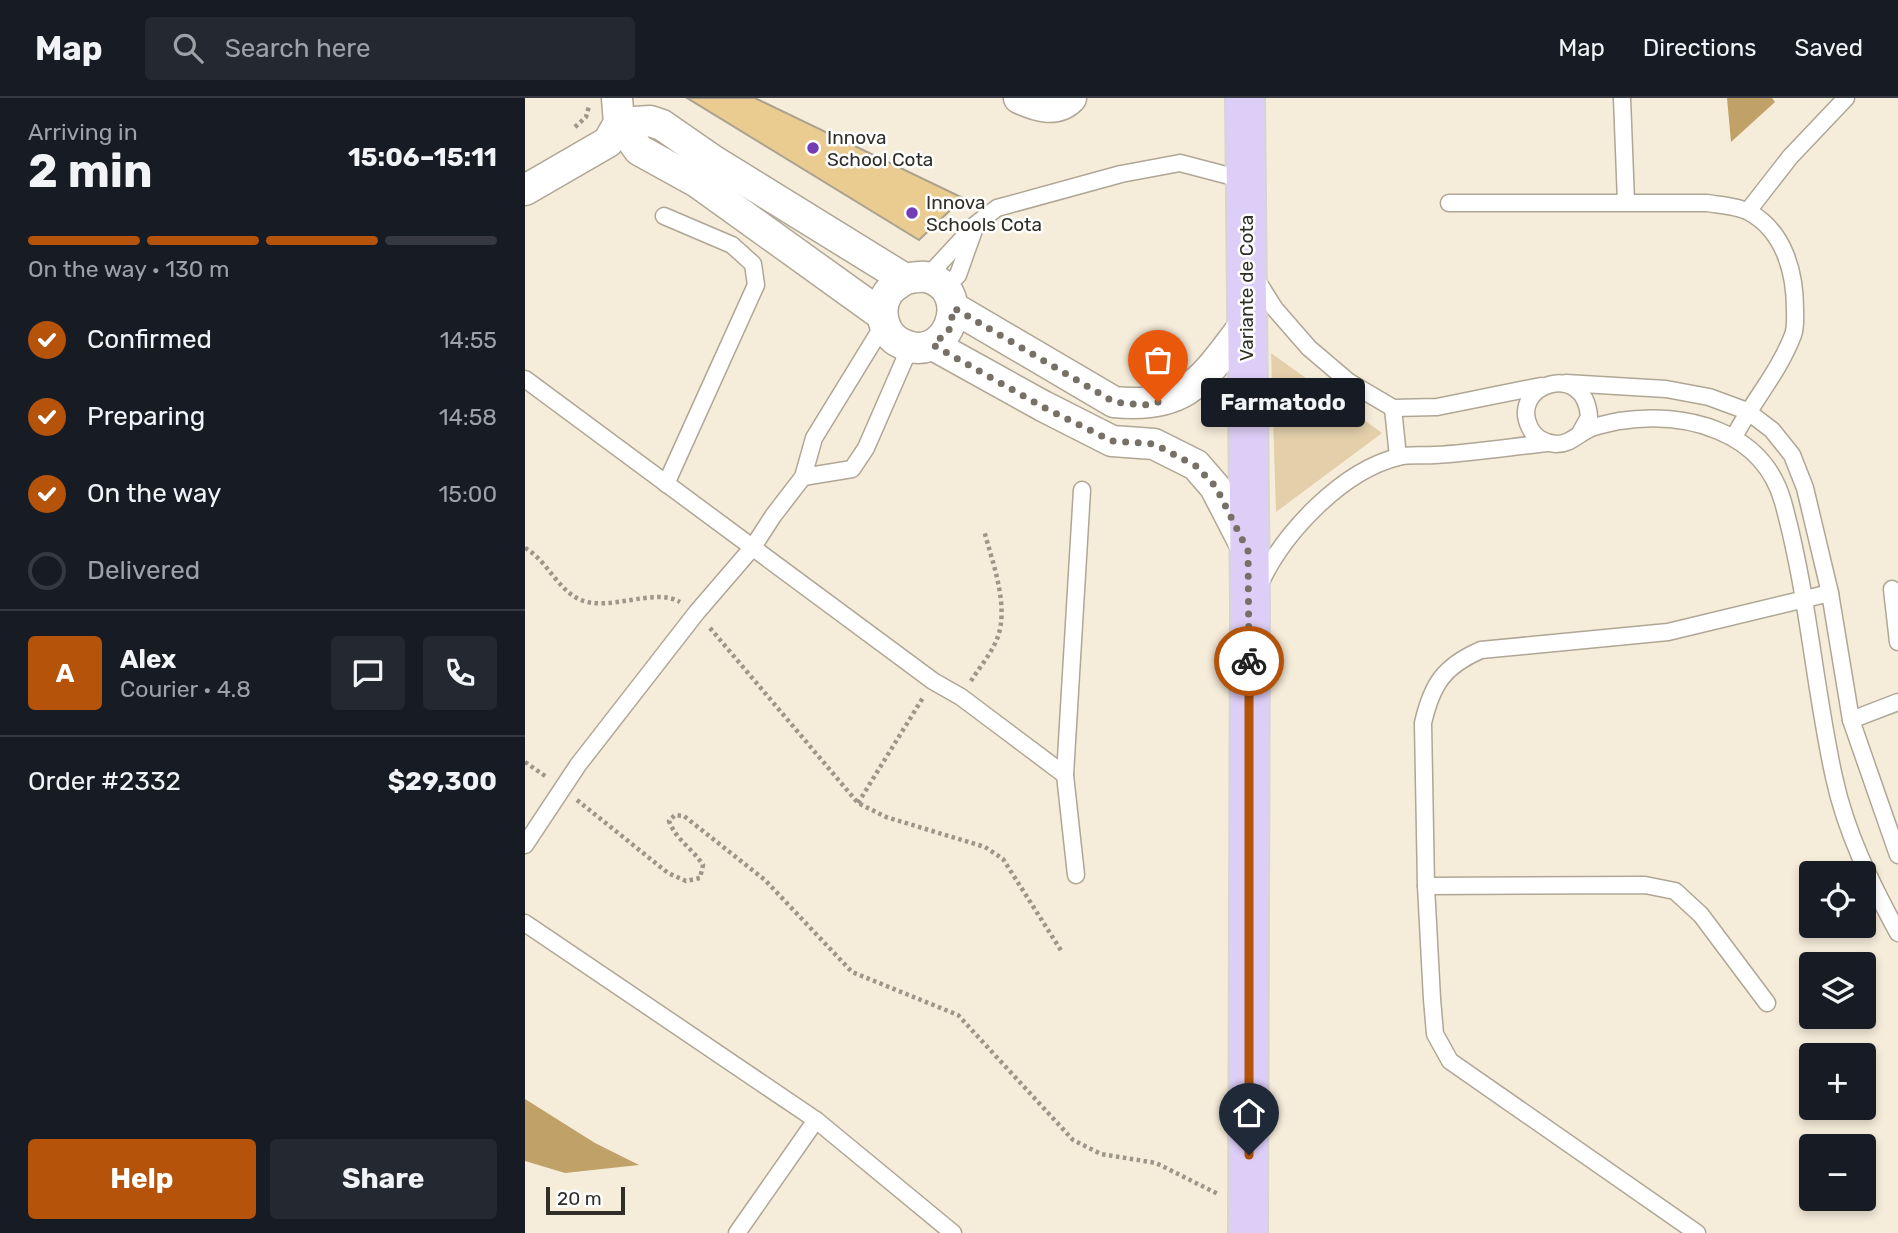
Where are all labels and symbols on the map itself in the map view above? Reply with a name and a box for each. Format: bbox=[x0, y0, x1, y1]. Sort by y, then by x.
place label: Innova School Cota bbox=[827, 126, 933, 171]
marker: Innova School Cota bbox=[805, 140, 821, 156]
place label: Innova Schools Cota bbox=[926, 191, 1042, 236]
marker: Innova Schools Cota bbox=[904, 205, 920, 221]
street label: Variante de Cota bbox=[1235, 215, 1258, 361]
pin bbox=[1128, 330, 1188, 402]
callout: Farmatodo bbox=[1200, 378, 1365, 426]
courier bbox=[1214, 626, 1284, 696]
pin bbox=[1219, 1083, 1279, 1155]
scale bar bbox=[546, 1184, 625, 1216]

